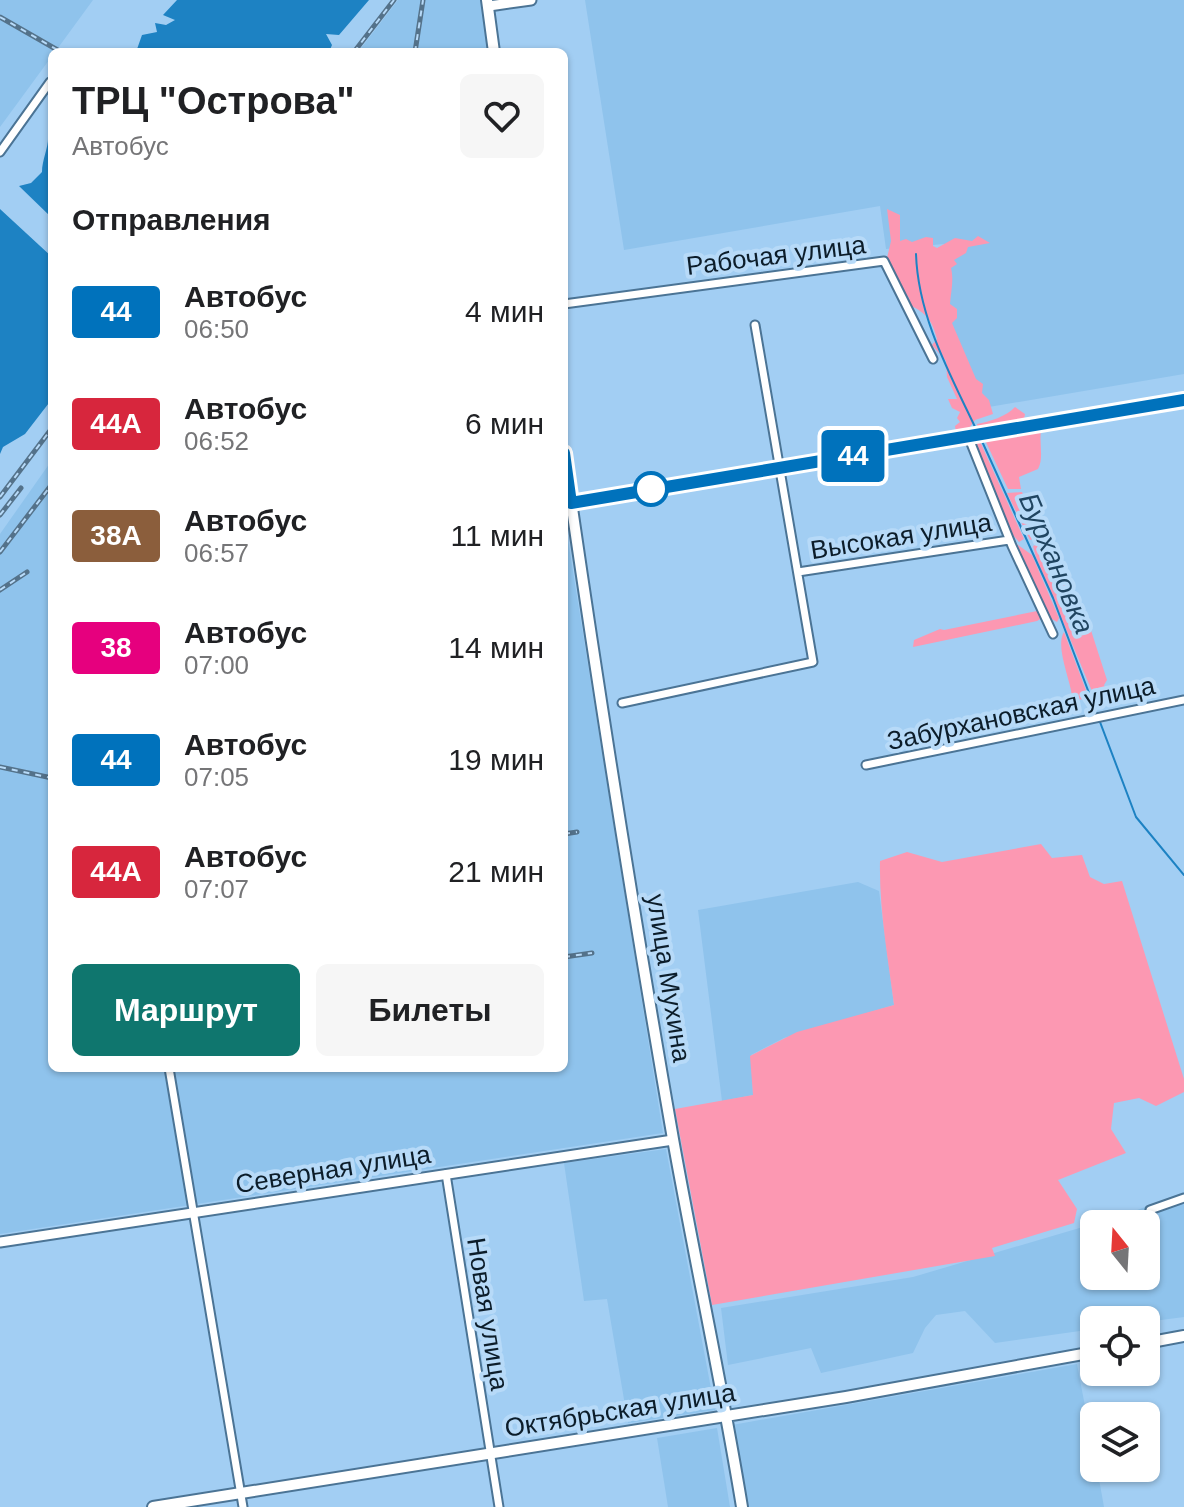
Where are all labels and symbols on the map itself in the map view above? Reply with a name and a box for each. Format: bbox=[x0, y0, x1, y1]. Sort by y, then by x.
street label: Рабочая улица bbox=[685, 229, 868, 281]
line badge: 44 bbox=[817, 430, 889, 482]
unlabelled marker bbox=[634, 472, 668, 506]
water label: Бурхановка bbox=[1013, 488, 1100, 638]
street label: Высокая улица bbox=[808, 507, 994, 565]
street label: Забурхановская улица bbox=[884, 670, 1158, 756]
street label: улица Мухина bbox=[641, 892, 697, 1065]
street label: Северная улица bbox=[233, 1139, 433, 1199]
north arrow bbox=[1080, 1210, 1160, 1290]
street label: Новая улица bbox=[461, 1236, 515, 1393]
street label: Октябрьская улица bbox=[503, 1377, 738, 1443]

